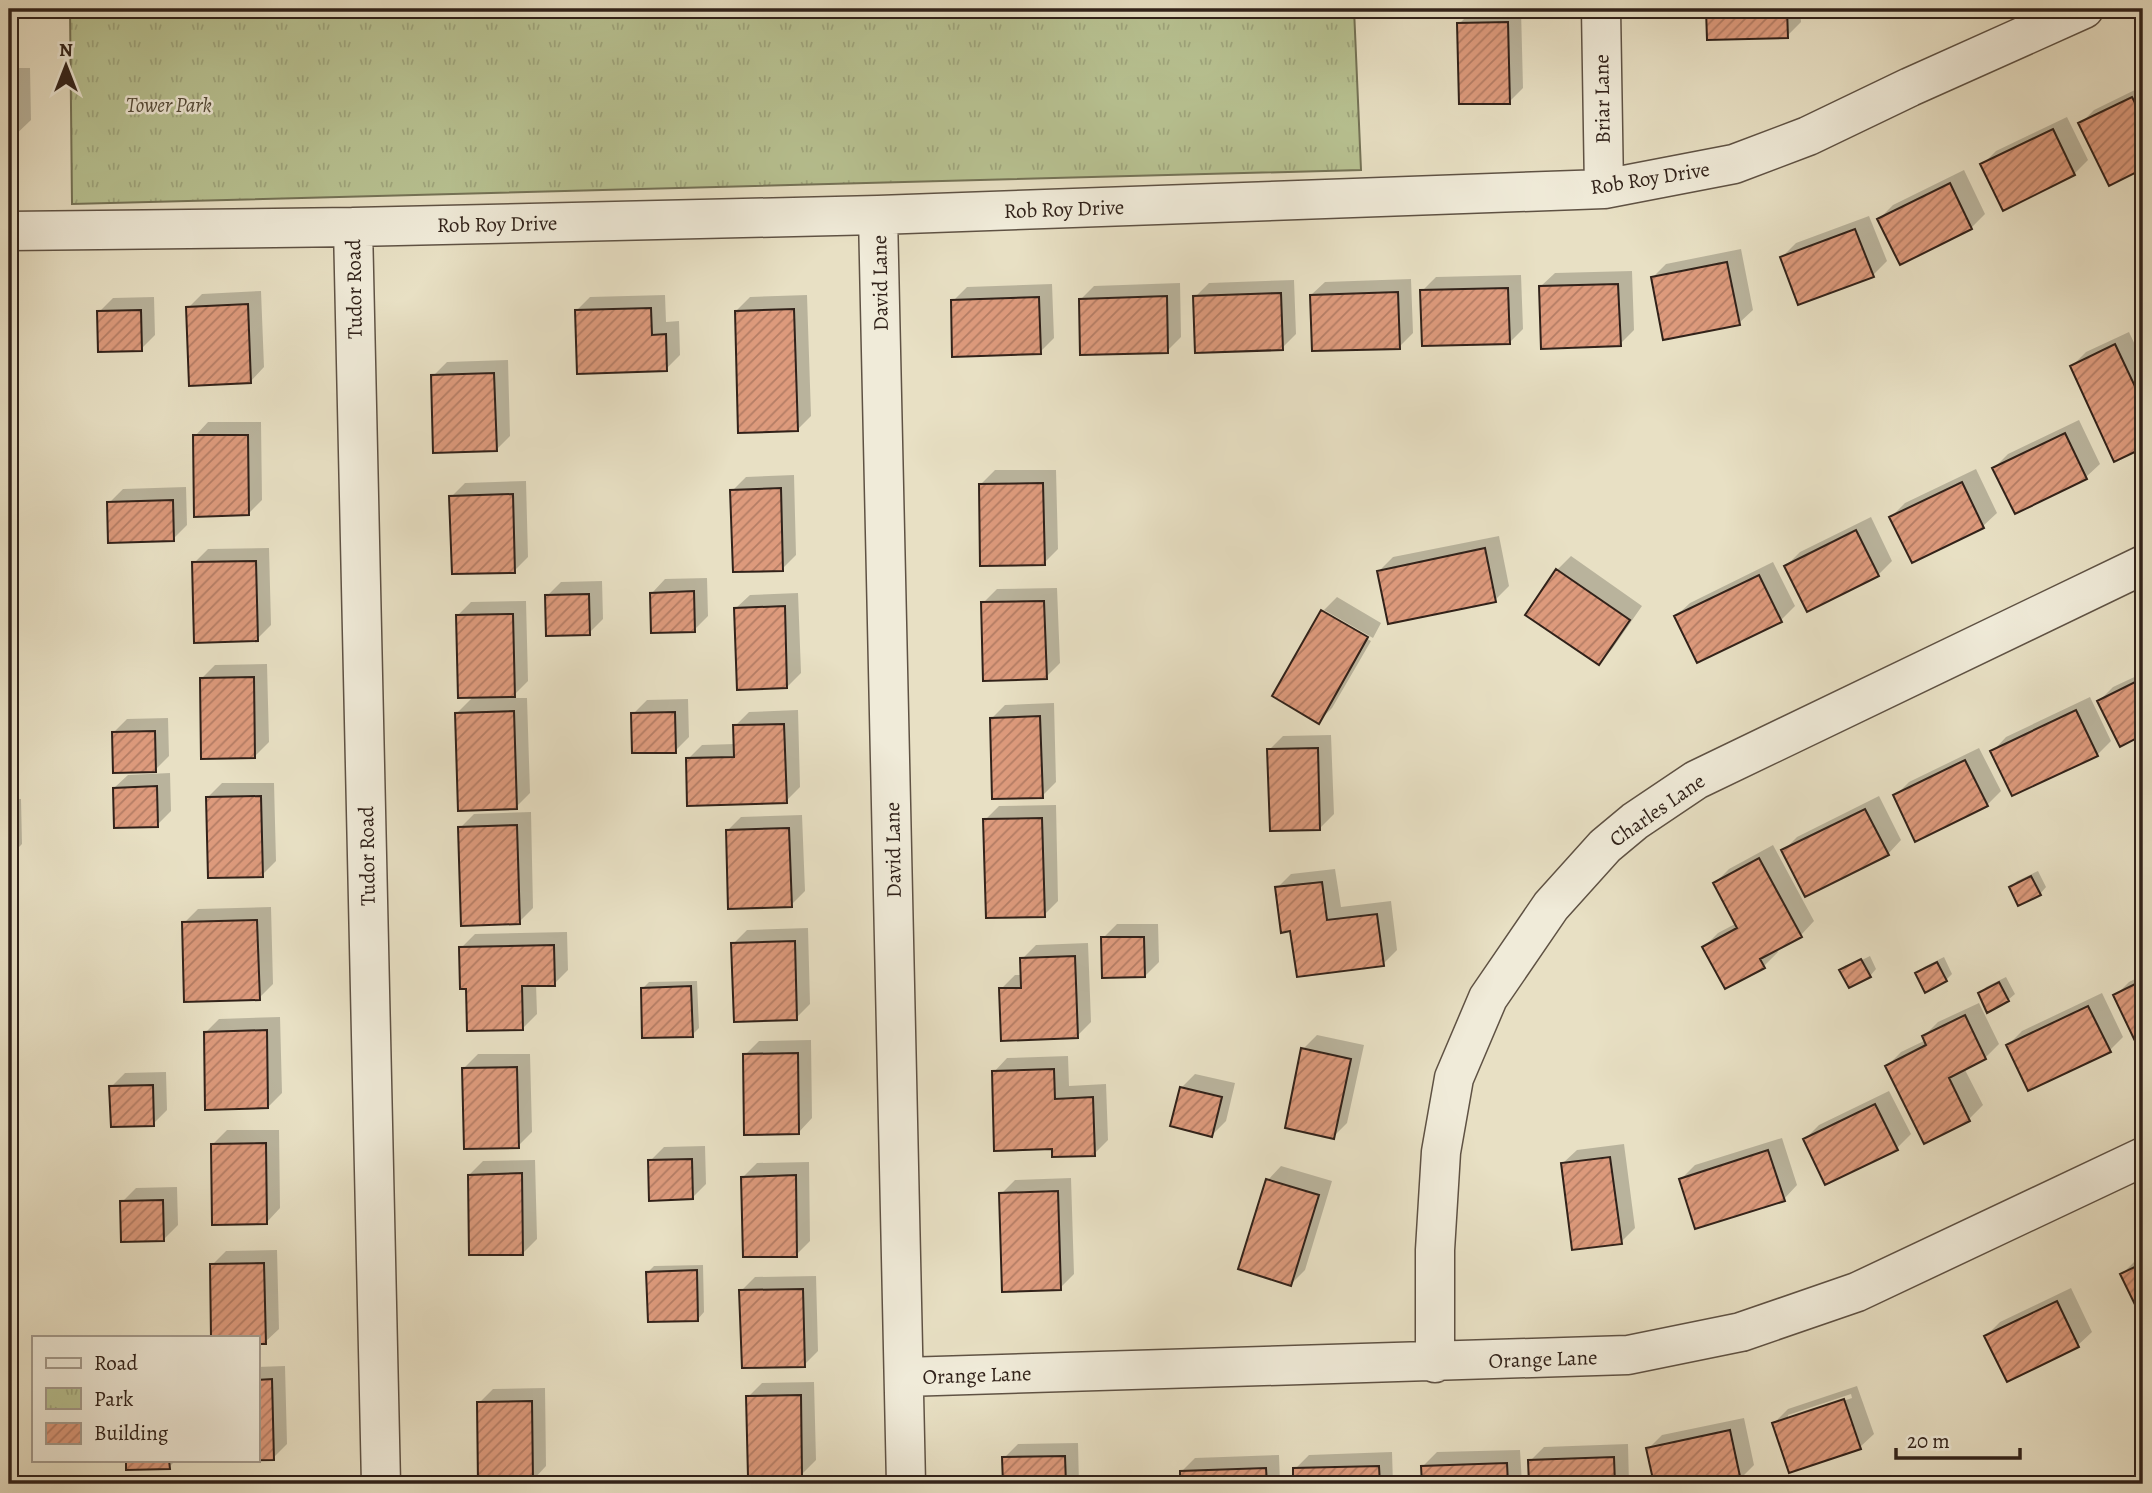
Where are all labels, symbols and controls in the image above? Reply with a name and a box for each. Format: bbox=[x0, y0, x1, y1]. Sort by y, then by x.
north arrow bbox=[32, 32, 102, 102]
text: N bbox=[59, 37, 73, 63]
street label: Briar Lane bbox=[1587, 54, 1617, 144]
park label: Tower Park bbox=[126, 91, 212, 119]
street label: Rob Roy Drive bbox=[1588, 155, 1712, 201]
street label: Rob Roy Drive bbox=[1003, 193, 1125, 225]
street label: Rob Roy Drive bbox=[437, 209, 557, 239]
street label: David Lane bbox=[865, 235, 895, 331]
street label: Tudor Road bbox=[339, 238, 369, 339]
street label: Charles Lane bbox=[1604, 767, 1710, 853]
street label: David Lane bbox=[878, 802, 908, 898]
street label: Tudor Road bbox=[352, 805, 382, 906]
legend bbox=[32, 1336, 259, 1462]
street label: Orange Lane bbox=[1488, 1343, 1598, 1375]
text: Road bbox=[94, 1349, 138, 1377]
street label: Orange Lane bbox=[922, 1359, 1032, 1391]
text: Park bbox=[94, 1385, 134, 1413]
scale bar bbox=[1896, 1416, 2021, 1460]
text: Building bbox=[94, 1419, 169, 1447]
text: 20 m bbox=[1907, 1427, 1950, 1455]

